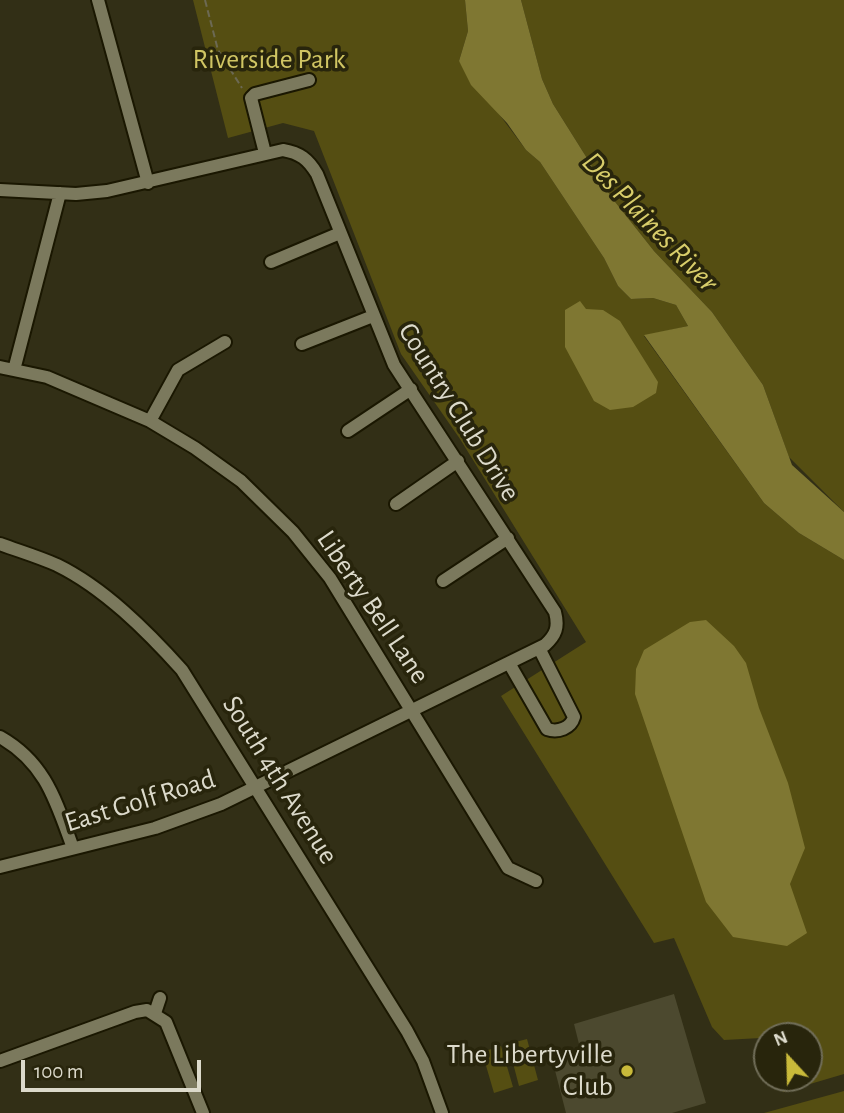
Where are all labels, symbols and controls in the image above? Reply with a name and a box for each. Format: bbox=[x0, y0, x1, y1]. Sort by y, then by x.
park label: Riverside Park bbox=[192, 43, 346, 77]
water label: Des Plaines River bbox=[574, 145, 726, 299]
street label: Country Club Drive bbox=[391, 317, 527, 507]
street label: Liberty Bell Lane bbox=[309, 524, 437, 690]
street label: South 4th Avenue bbox=[215, 690, 345, 870]
street label: East Golf Road bbox=[61, 762, 219, 840]
north arrow bbox=[753, 1022, 823, 1092]
text: N bbox=[771, 1028, 790, 1050]
place label: The Libertyville Club bbox=[446, 1038, 613, 1104]
scale bar bbox=[24, 1046, 205, 1090]
text: 100 m bbox=[34, 1061, 84, 1082]
marker: The Libertyville Club bbox=[619, 1063, 635, 1079]

